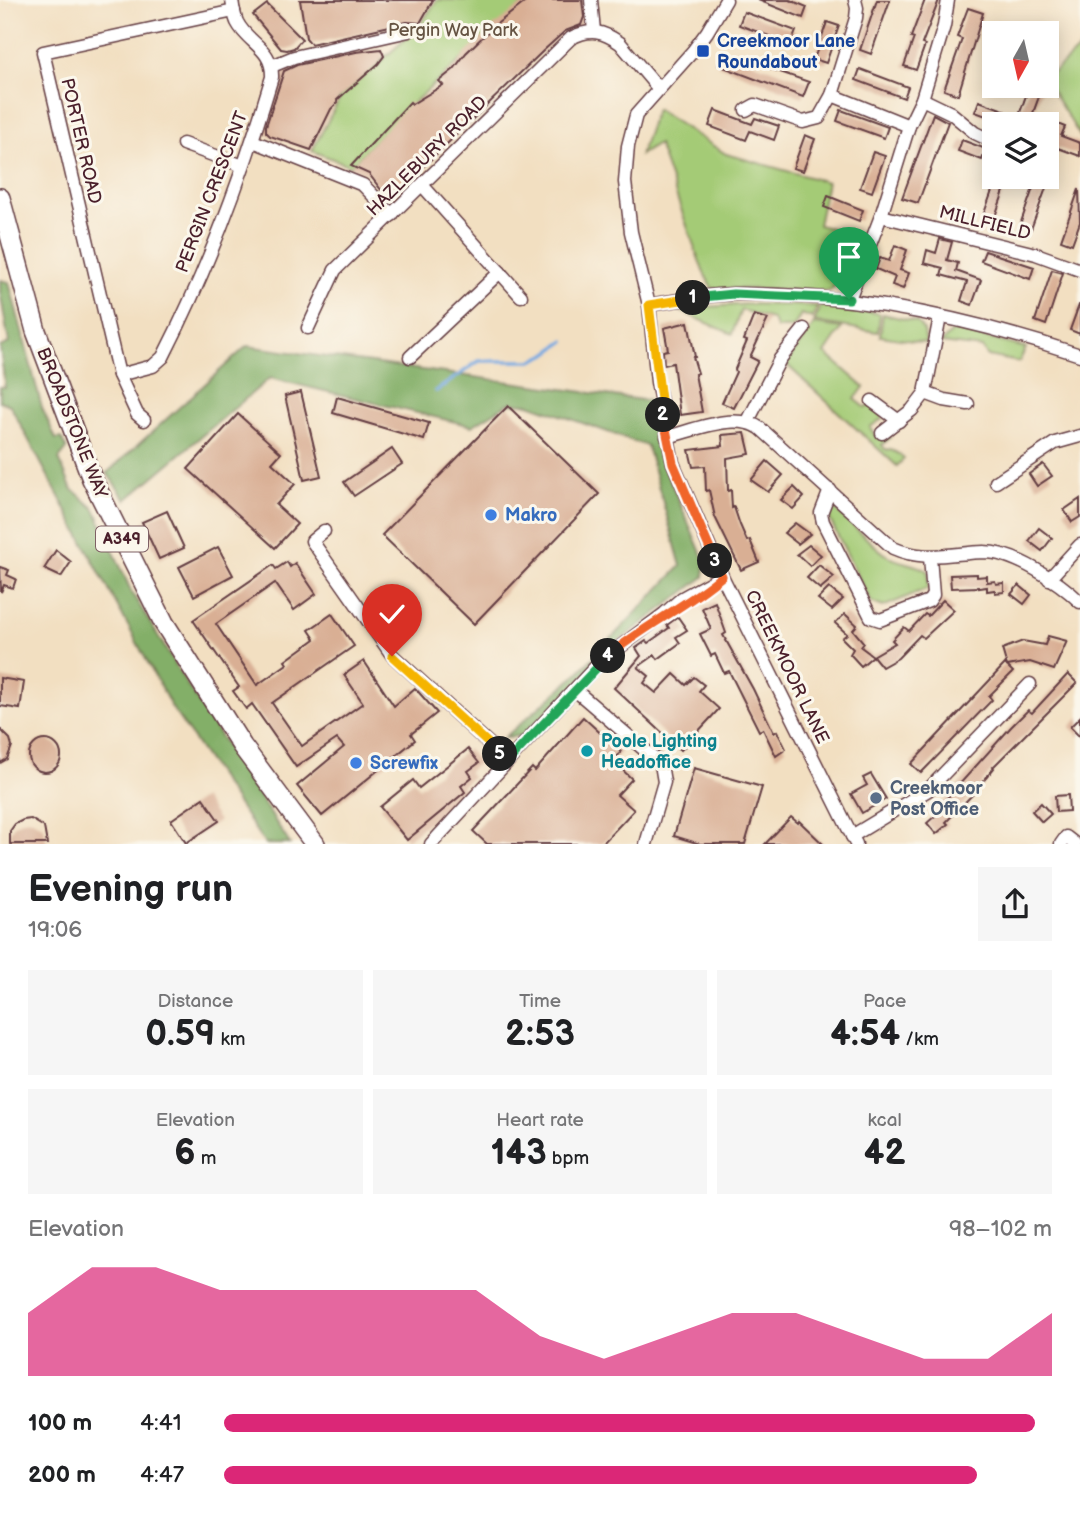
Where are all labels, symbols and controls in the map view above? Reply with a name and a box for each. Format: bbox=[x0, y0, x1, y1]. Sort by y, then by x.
park label: Pergin Way Park bbox=[388, 20, 518, 41]
north arrow bbox=[982, 21, 1059, 98]
map controls bbox=[982, 21, 1059, 189]
place label: Creekmoor Lane Roundabout bbox=[717, 31, 855, 73]
marker: Creekmoor Lane Roundabout bbox=[695, 43, 711, 59]
street label: PORTER ROAD bbox=[56, 76, 106, 206]
street label: HAZLEBURY ROAD bbox=[363, 92, 491, 220]
street label: PERGIN CRESCENT bbox=[172, 108, 252, 276]
button: layers bbox=[982, 112, 1059, 189]
street label: MILLFIELD bbox=[937, 202, 1033, 244]
pin bbox=[819, 227, 879, 299]
icon: arrive bbox=[830, 238, 868, 276]
pin: 1 bbox=[676, 280, 710, 316]
text: 1 bbox=[689, 286, 697, 309]
street label: BROADSTONE WAY bbox=[32, 345, 112, 502]
pin: 2 bbox=[646, 398, 680, 432]
text: 2 bbox=[657, 403, 668, 426]
place label: Makro bbox=[505, 505, 557, 526]
marker: Makro bbox=[483, 507, 499, 523]
road number: A349 bbox=[96, 526, 148, 552]
pin: 3 bbox=[698, 544, 732, 578]
text: 3 bbox=[709, 549, 720, 572]
pin bbox=[362, 584, 422, 656]
street label: CREEKMOOR LANE bbox=[741, 587, 833, 747]
icon: check bbox=[373, 595, 411, 633]
pin: 4 bbox=[590, 638, 626, 674]
text: 4 bbox=[602, 644, 613, 667]
place label: Poole Lighting Headoffice bbox=[601, 731, 717, 773]
pin: 5 bbox=[482, 736, 518, 772]
text: 5 bbox=[494, 742, 505, 765]
marker: Poole Lighting Headoffice bbox=[579, 743, 595, 759]
place label: Screwfix bbox=[370, 753, 438, 774]
marker: Screwfix bbox=[348, 755, 364, 771]
place label: Creekmoor Post Office bbox=[890, 778, 984, 820]
marker: Creekmoor Post Office bbox=[868, 790, 884, 806]
text: Evening run bbox=[28, 867, 233, 912]
button: share bbox=[978, 867, 1052, 941]
text: 19:06 bbox=[28, 916, 82, 944]
text: Distance bbox=[157, 990, 233, 1013]
text: Time bbox=[519, 990, 561, 1013]
text: Pace bbox=[863, 990, 906, 1013]
text: 0.59 bbox=[145, 1013, 215, 1056]
text: 2:53 bbox=[505, 1013, 575, 1056]
text: 4:54 bbox=[830, 1013, 900, 1056]
text: km bbox=[215, 1028, 246, 1051]
text: /km bbox=[900, 1028, 939, 1051]
text: Elevation bbox=[156, 1109, 235, 1132]
text: Heart rate bbox=[496, 1109, 584, 1132]
text: kcal bbox=[868, 1109, 902, 1132]
text: 6 bbox=[174, 1132, 196, 1175]
text: 143 bbox=[491, 1132, 547, 1175]
text: 42 bbox=[864, 1132, 905, 1175]
text: m bbox=[196, 1147, 216, 1170]
text: bpm bbox=[547, 1147, 589, 1170]
text: Elevation bbox=[28, 1215, 124, 1243]
text: 98–102 m bbox=[949, 1215, 1052, 1243]
text: 100 m bbox=[28, 1409, 92, 1437]
text: 4:41 bbox=[140, 1409, 182, 1437]
text: 200 m bbox=[28, 1461, 96, 1489]
text: 4:47 bbox=[140, 1461, 184, 1489]

